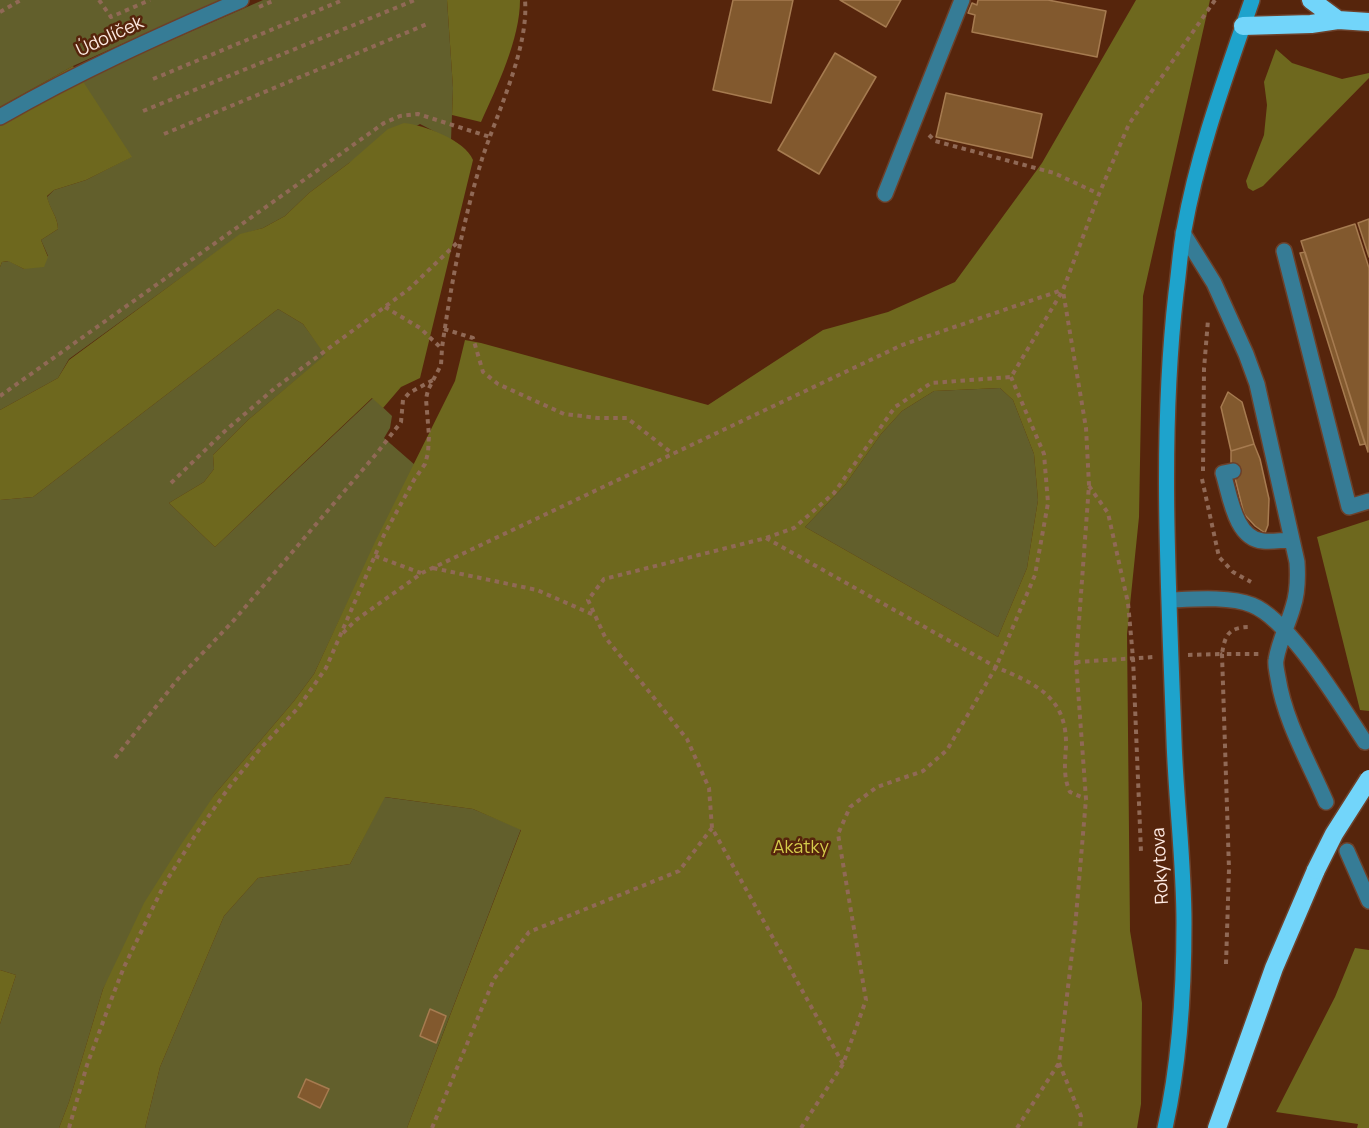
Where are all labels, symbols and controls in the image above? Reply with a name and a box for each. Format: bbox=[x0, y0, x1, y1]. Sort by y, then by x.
street label: Údolíček bbox=[73, 12, 147, 62]
street label: Rokytova bbox=[1148, 827, 1174, 905]
park label: Akátky bbox=[773, 837, 829, 859]

